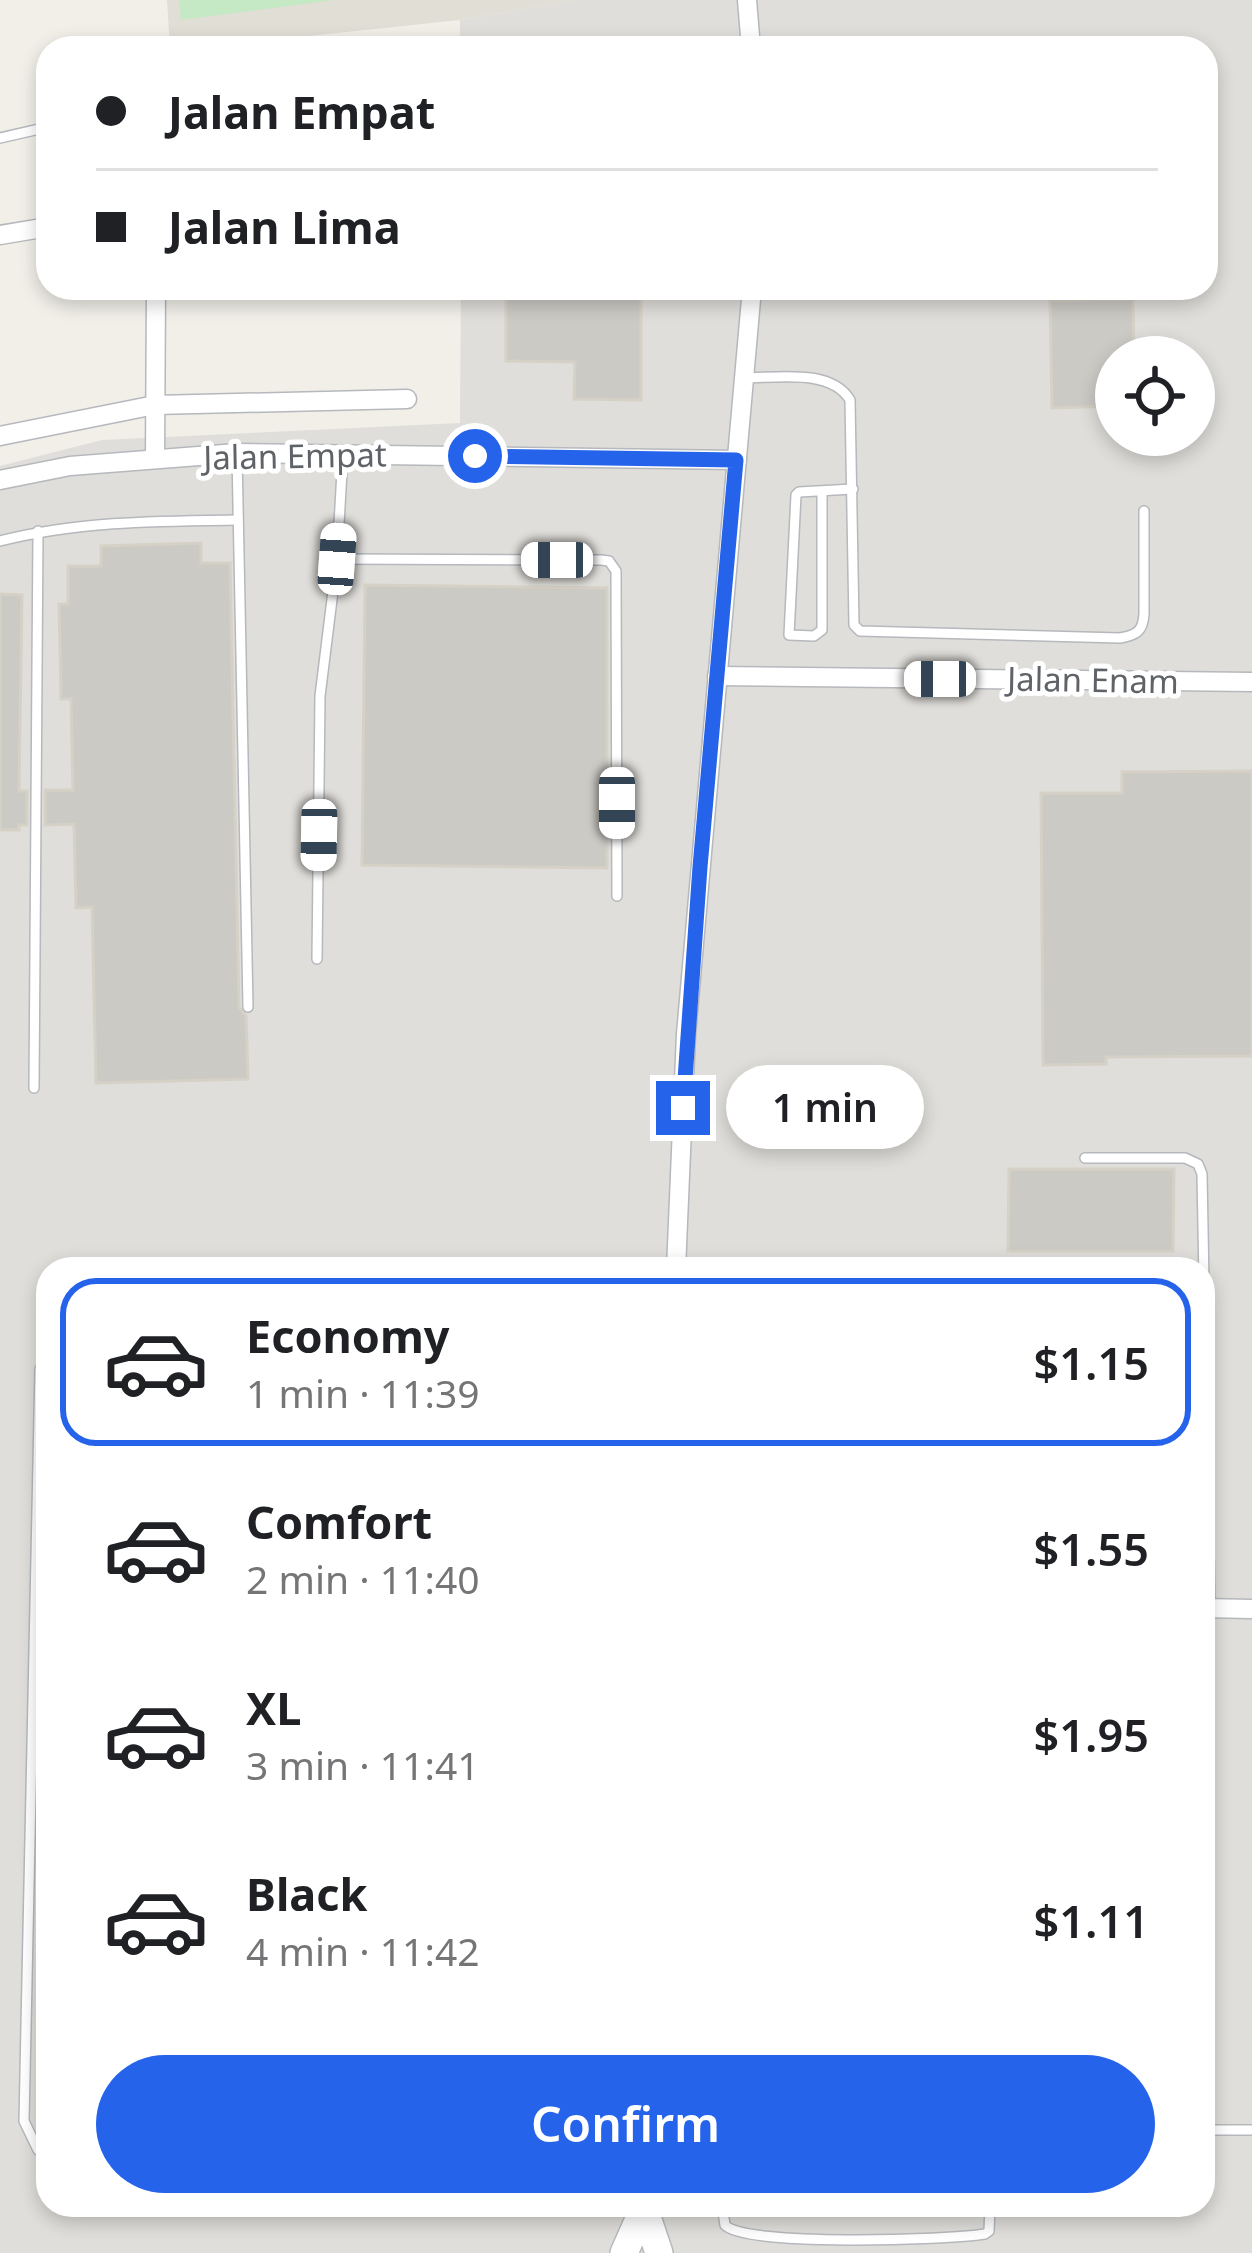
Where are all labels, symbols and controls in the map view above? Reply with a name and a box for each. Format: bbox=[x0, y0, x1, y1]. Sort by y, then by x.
text: Jalan Empat bbox=[168, 81, 435, 142]
text: Jalan Lima bbox=[168, 196, 401, 257]
map controls bbox=[1095, 336, 1215, 456]
button: locate bbox=[1095, 336, 1215, 456]
route start bbox=[448, 429, 502, 483]
street label: Jalan Empat bbox=[200, 431, 387, 480]
car bbox=[317, 522, 357, 596]
car bbox=[521, 542, 593, 578]
street label: Jalan Enam bbox=[1004, 655, 1179, 703]
car bbox=[904, 661, 976, 697]
car bbox=[599, 767, 635, 839]
car bbox=[300, 799, 338, 871]
callout: 1 min bbox=[725, 1066, 923, 1150]
text: 1 min bbox=[772, 1080, 878, 1133]
route end bbox=[656, 1081, 710, 1135]
text: Economy bbox=[246, 1305, 450, 1366]
icon: car bbox=[102, 1308, 210, 1416]
text: $1.15 bbox=[1034, 1332, 1149, 1393]
text: 1 min · 11:39 bbox=[246, 1366, 480, 1419]
text: Comfort bbox=[246, 1491, 432, 1552]
icon: car bbox=[102, 1494, 210, 1602]
text: $1.55 bbox=[1034, 1518, 1149, 1579]
text: 2 min · 11:40 bbox=[246, 1552, 480, 1605]
text: XL bbox=[246, 1677, 301, 1738]
icon: car bbox=[102, 1680, 210, 1788]
text: $1.95 bbox=[1034, 1704, 1149, 1765]
text: 3 min · 11:41 bbox=[246, 1738, 480, 1791]
text: Black bbox=[246, 1863, 367, 1924]
icon: car bbox=[102, 1866, 210, 1974]
text: $1.11 bbox=[1034, 1890, 1149, 1951]
text: 4 min · 11:42 bbox=[246, 1924, 480, 1977]
button: Confirm bbox=[96, 2055, 1155, 2193]

